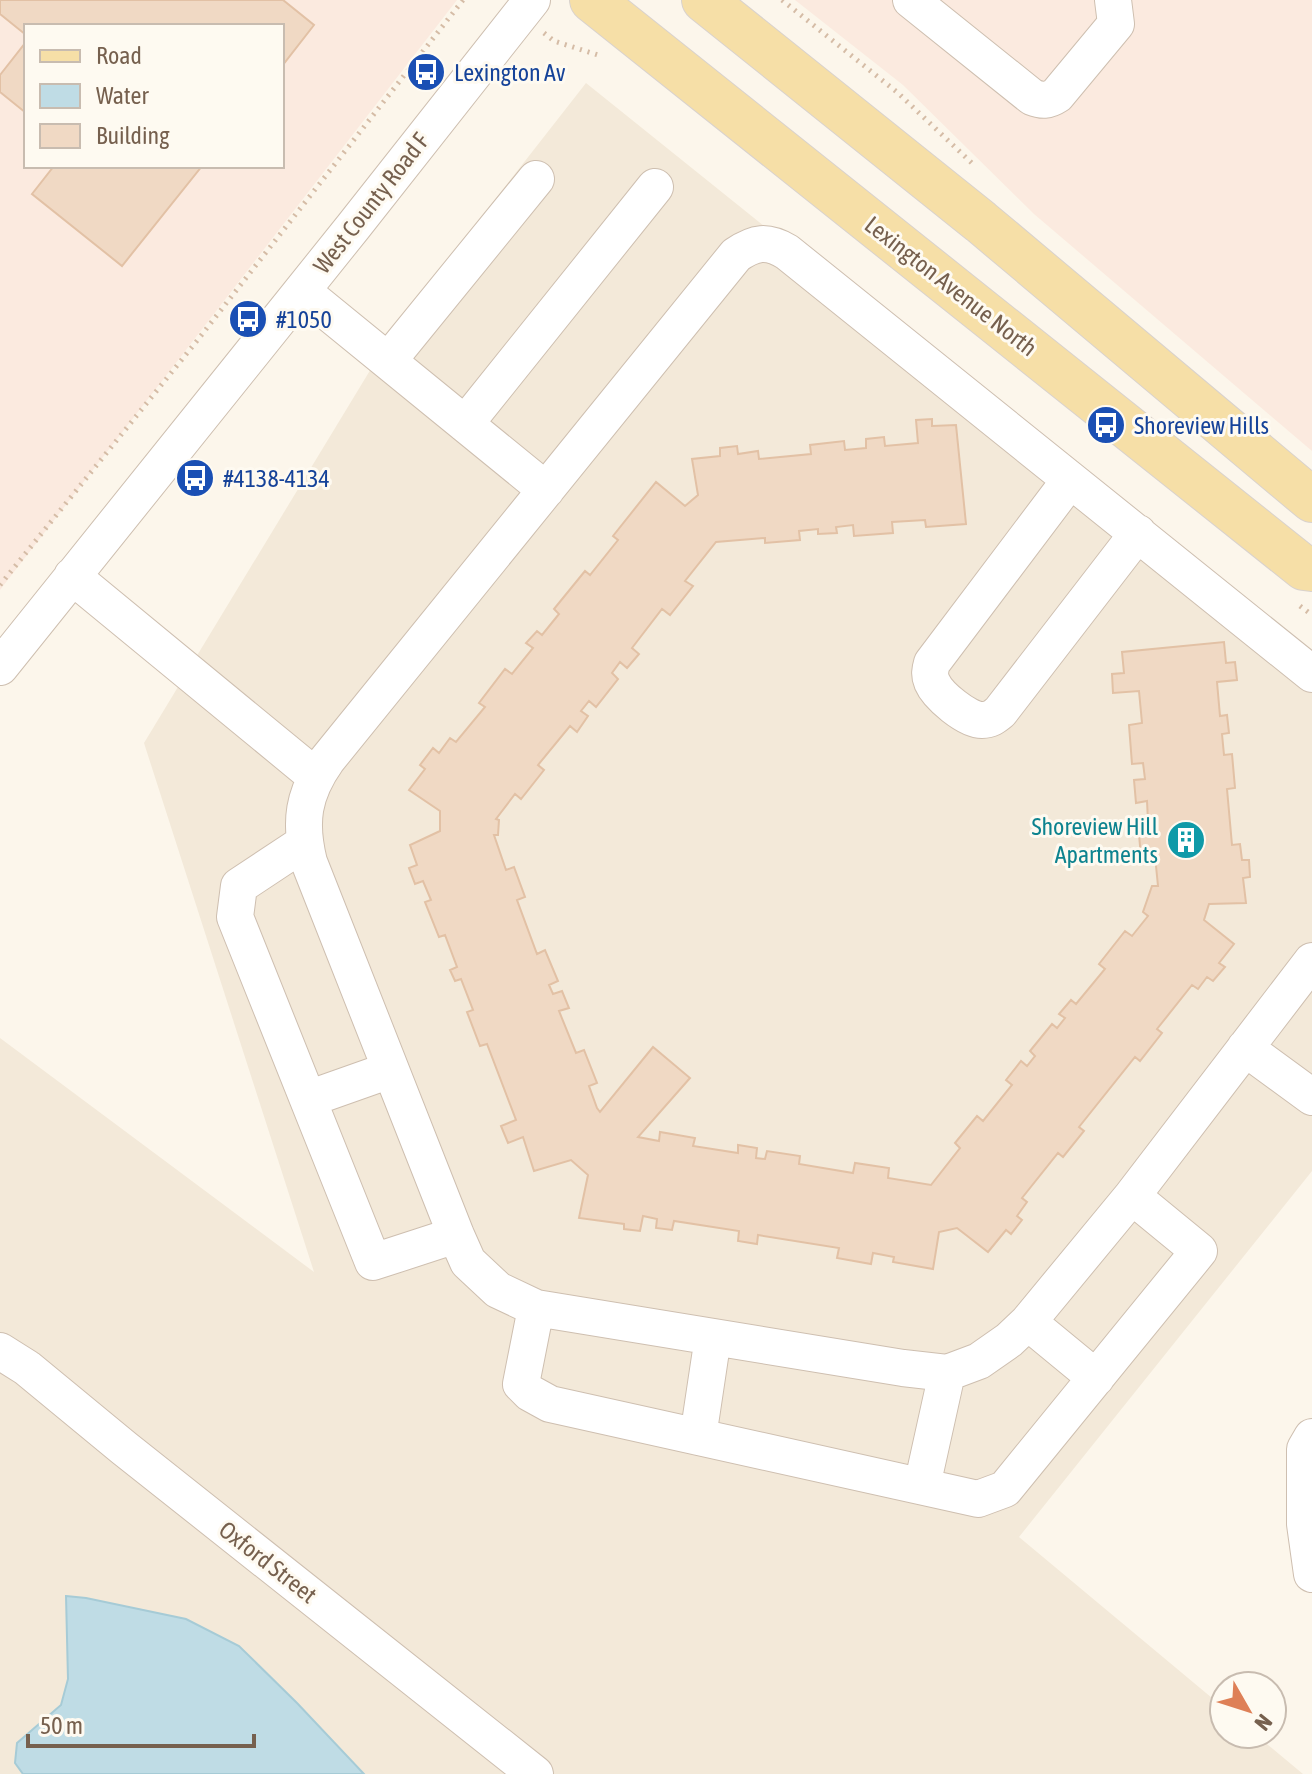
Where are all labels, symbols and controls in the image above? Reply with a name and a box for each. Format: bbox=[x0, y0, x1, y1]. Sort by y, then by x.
legend bbox=[24, 24, 284, 168]
text: Road bbox=[96, 42, 142, 69]
bus stop icon: Lexington Av bbox=[405, 51, 447, 93]
place label: Lexington Av bbox=[454, 59, 566, 86]
text: Water bbox=[96, 82, 149, 109]
text: Building bbox=[96, 122, 170, 149]
street label: West County Road F bbox=[308, 127, 434, 278]
street label: Lexington Avenue North bbox=[860, 211, 1042, 361]
bus stop icon: #1050 bbox=[227, 298, 269, 340]
place label: #1050 bbox=[276, 306, 332, 333]
bus stop icon: Shoreview Hills bbox=[1085, 404, 1127, 446]
place label: Shoreview Hills bbox=[1134, 412, 1269, 439]
bus stop icon: #4138-4134 bbox=[174, 457, 216, 499]
place label: #4138-4134 bbox=[223, 465, 330, 492]
place label: Shoreview Hill Apartments bbox=[1031, 813, 1159, 868]
building icon: Shoreview Hill Apartments bbox=[1165, 819, 1207, 861]
street label: Oxford Street bbox=[214, 1516, 322, 1608]
north arrow bbox=[1208, 1670, 1288, 1750]
scale bar bbox=[28, 1698, 254, 1748]
text: N bbox=[1249, 1709, 1278, 1736]
text: 50 m bbox=[40, 1712, 83, 1739]

